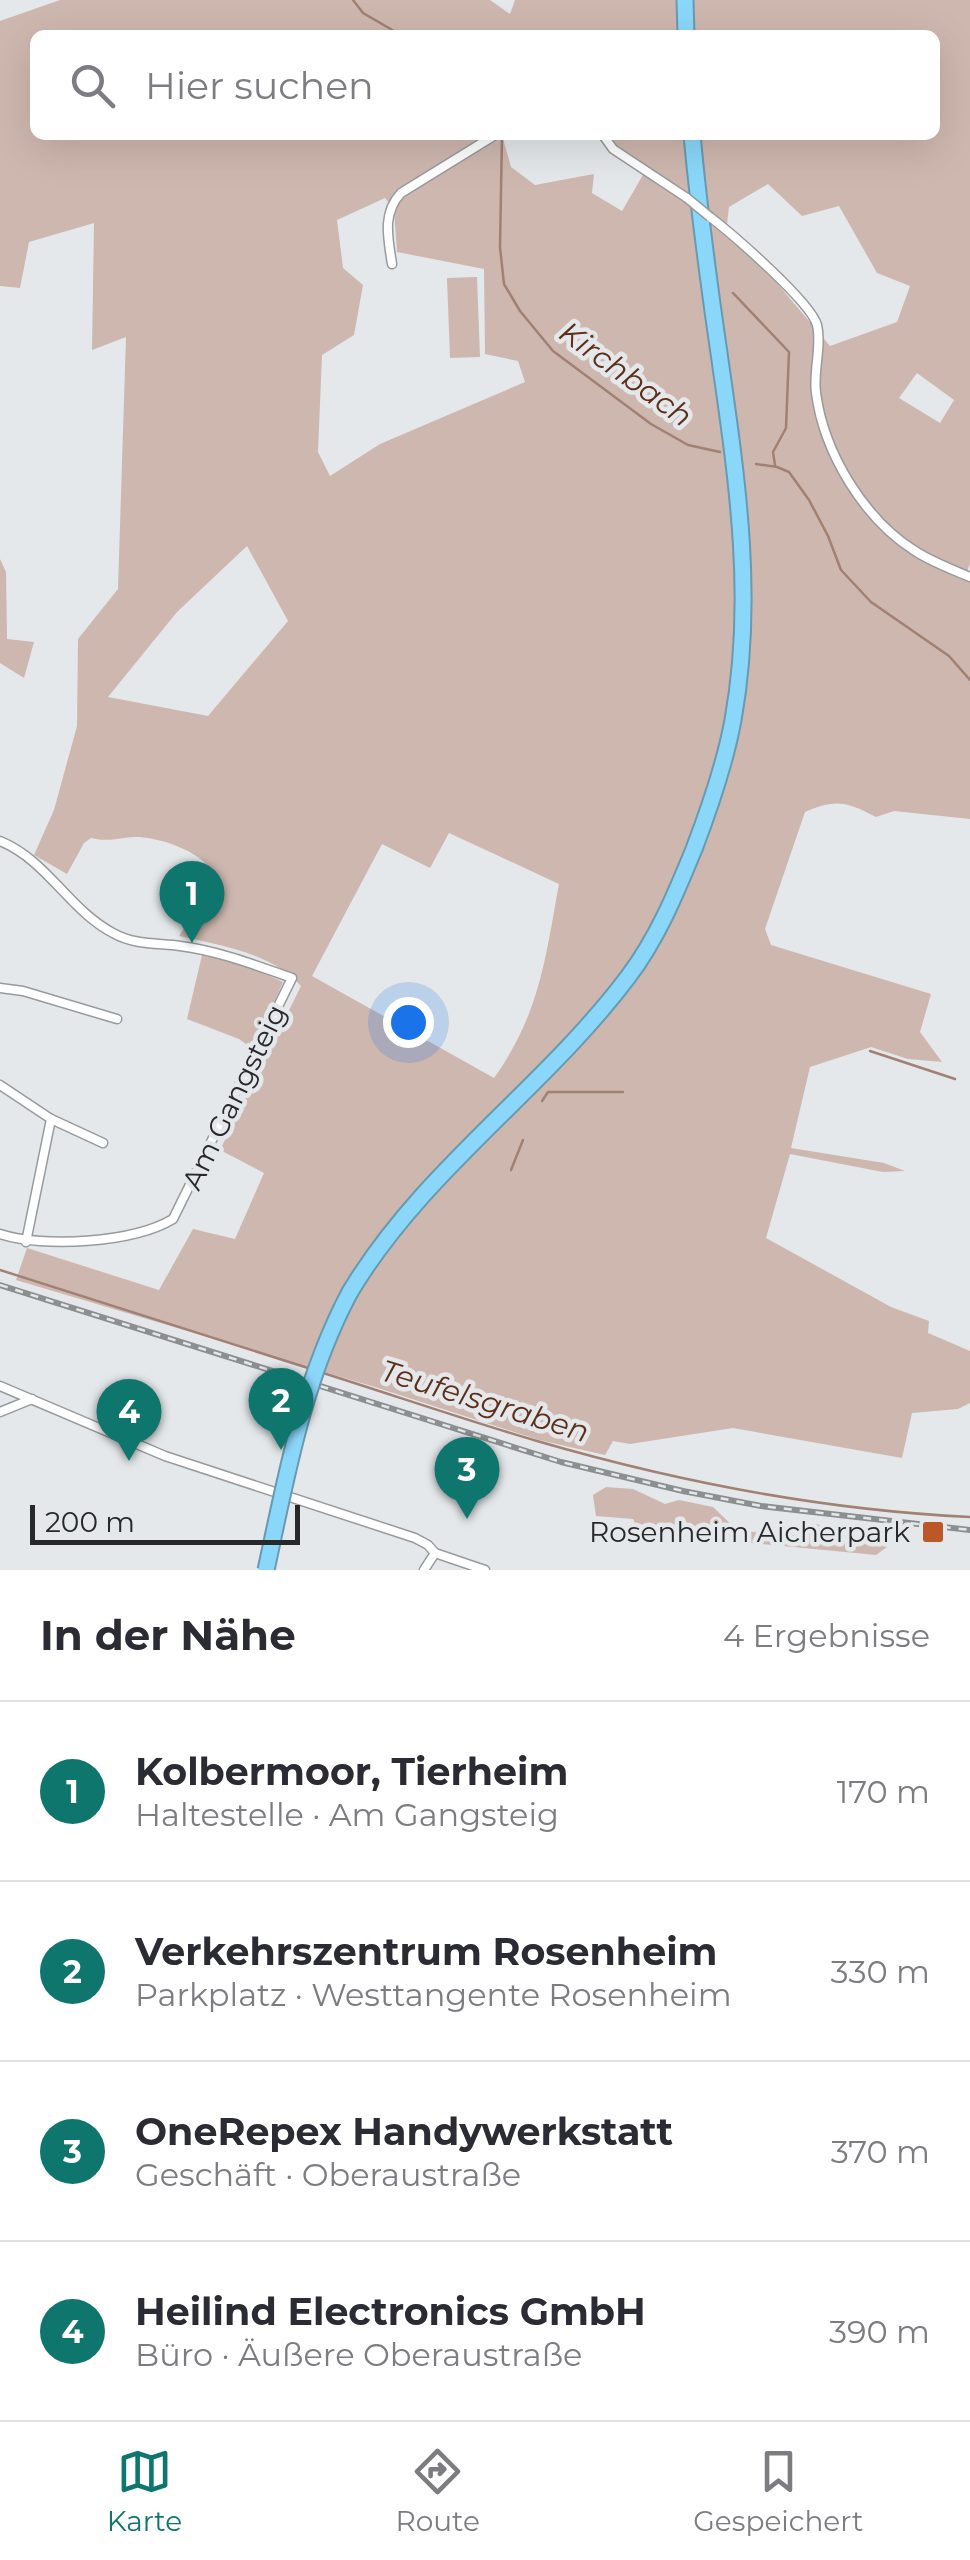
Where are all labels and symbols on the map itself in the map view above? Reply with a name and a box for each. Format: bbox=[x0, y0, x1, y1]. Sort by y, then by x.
water label: Kirchbach bbox=[552, 313, 700, 435]
pin: 1 bbox=[160, 860, 224, 943]
your location bbox=[383, 997, 434, 1048]
street label: Am Gangsteig bbox=[175, 999, 293, 1195]
water label: Teufelsgraben bbox=[376, 1352, 594, 1450]
pin: 2 bbox=[248, 1368, 314, 1450]
pin: 4 bbox=[96, 1378, 162, 1461]
pin: 3 bbox=[434, 1436, 500, 1519]
scale bar bbox=[30, 1500, 300, 1544]
place label: Rosenheim Aicherpark bbox=[589, 1515, 910, 1549]
marker: Rosenheim Aicherpark bbox=[920, 1519, 946, 1545]

